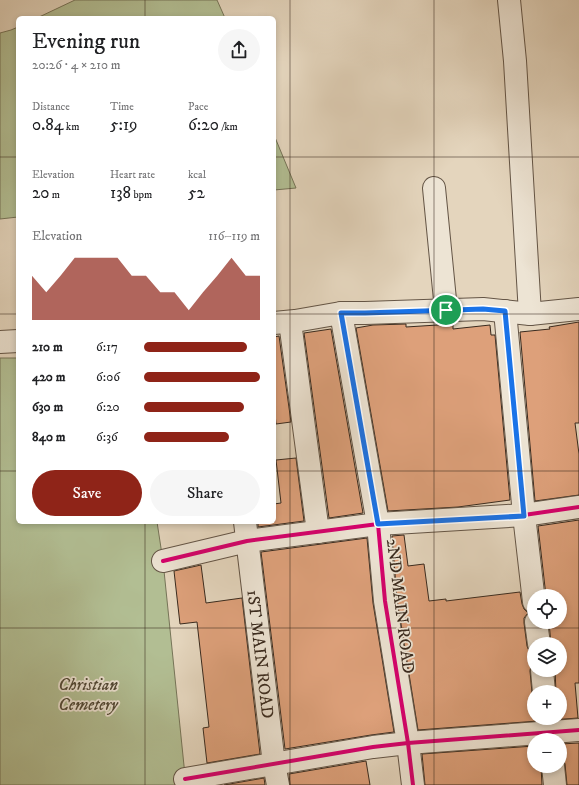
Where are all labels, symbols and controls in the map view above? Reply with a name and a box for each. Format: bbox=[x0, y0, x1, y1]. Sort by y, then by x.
text: Evening run bbox=[32, 28, 140, 55]
button: share bbox=[218, 29, 260, 71]
text: 20:26 · 4 × 210 m bbox=[32, 57, 121, 73]
text: Distance bbox=[32, 100, 70, 114]
text: Time bbox=[110, 100, 134, 114]
text: Pace bbox=[188, 100, 208, 114]
text: 0.84 bbox=[32, 114, 63, 136]
text: 5:19 bbox=[110, 114, 138, 136]
text: 6:20 bbox=[188, 114, 219, 136]
text: km bbox=[63, 120, 80, 134]
text: /km bbox=[219, 120, 238, 134]
text: Elevation bbox=[32, 168, 75, 182]
text: Heart rate bbox=[110, 168, 155, 182]
text: kcal bbox=[188, 168, 206, 182]
text: 20 bbox=[32, 182, 50, 204]
text: 138 bbox=[110, 182, 131, 204]
text: 52 bbox=[188, 182, 205, 204]
text: m bbox=[50, 188, 60, 202]
text: bpm bbox=[131, 188, 152, 202]
text: Elevation bbox=[32, 228, 82, 244]
text: 116–119 m bbox=[208, 228, 260, 244]
pin bbox=[429, 293, 463, 327]
icon: arrive bbox=[435, 299, 457, 321]
text: 210 m bbox=[32, 339, 63, 355]
text: 6:17 bbox=[96, 339, 118, 355]
text: 420 m bbox=[32, 369, 65, 385]
text: 6:06 bbox=[96, 369, 120, 385]
text: 630 m bbox=[32, 399, 63, 415]
text: 6:20 bbox=[96, 399, 120, 415]
text: 840 m bbox=[32, 429, 66, 445]
text: 6:36 bbox=[96, 429, 118, 445]
button: Save bbox=[32, 470, 142, 516]
button: Share bbox=[150, 470, 260, 516]
street label: 2ND MAIN ROAD bbox=[381, 537, 419, 675]
street label: 1ST MAIN ROAD bbox=[241, 589, 278, 720]
map controls bbox=[527, 589, 567, 773]
button: locate bbox=[527, 589, 567, 629]
button: layers bbox=[527, 637, 567, 677]
park label: Christian Cemetery bbox=[58, 674, 119, 716]
button: + bbox=[527, 685, 567, 725]
button: − bbox=[527, 733, 567, 773]

